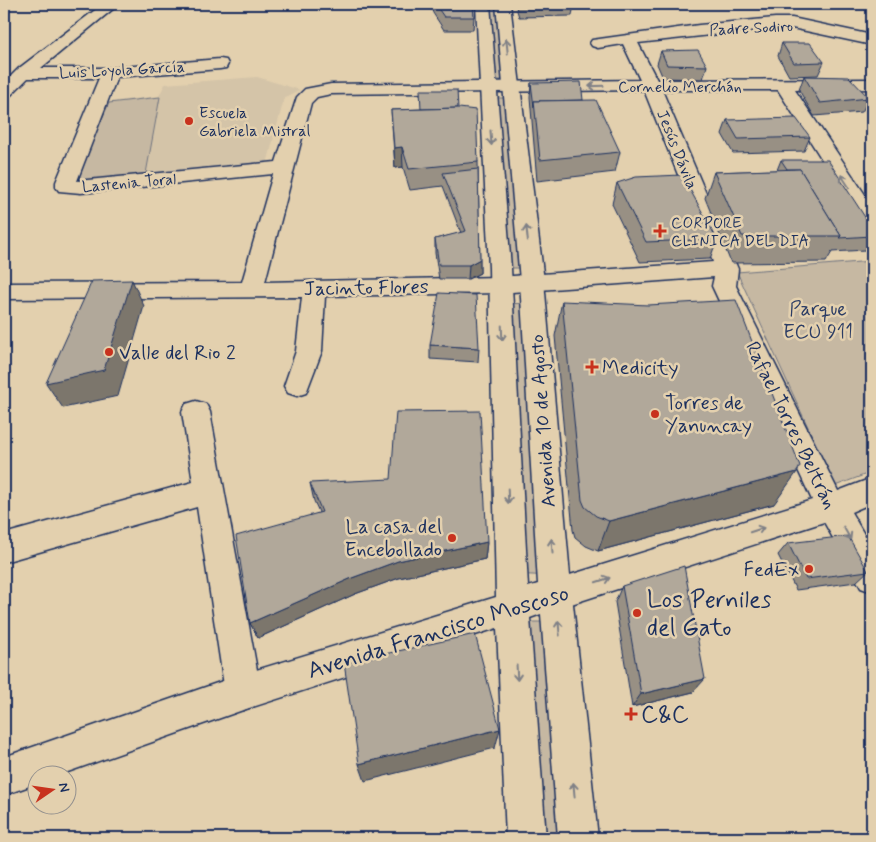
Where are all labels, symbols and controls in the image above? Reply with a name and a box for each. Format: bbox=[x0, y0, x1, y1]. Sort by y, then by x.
street label: Padre Sodiro bbox=[709, 16, 794, 41]
one-way arrow bbox=[502, 39, 512, 55]
street label: Luis Loyola García bbox=[59, 57, 185, 84]
street label: Cornelio Merchán bbox=[618, 77, 742, 98]
one-way arrow bbox=[588, 81, 604, 91]
place label: Escuela Gabriela Mistral bbox=[199, 103, 311, 142]
street label: Jesús Dávila bbox=[651, 107, 702, 192]
marker: Escuela Gabriela Mistral bbox=[183, 115, 195, 127]
one-way arrow bbox=[486, 129, 496, 145]
street label: Lastenia Toral bbox=[81, 169, 177, 198]
one-way arrow bbox=[840, 174, 850, 188]
place label: CORPORE CLINICA DEL DIA bbox=[671, 213, 809, 252]
marker: CORPORE CLINICA DEL DIA bbox=[653, 224, 667, 238]
one-way arrow bbox=[522, 225, 532, 241]
street label: Jacinto Flores bbox=[303, 274, 429, 303]
park label: Parque ECU 911 bbox=[783, 296, 853, 346]
one-way arrow bbox=[497, 325, 506, 341]
street label: Avenida 10 de Agosto bbox=[524, 333, 563, 508]
street label: Rafael Torres Beltrán bbox=[738, 337, 843, 514]
place label: Valle del Rio 2 bbox=[119, 340, 236, 367]
marker: Valle del Rio 2 bbox=[103, 346, 115, 358]
place label: Medicity bbox=[602, 355, 679, 382]
marker: Medicity bbox=[586, 361, 598, 373]
place label: Torres de Yanuncay bbox=[665, 390, 752, 440]
marker: Torres de Yanuncay bbox=[649, 408, 661, 420]
one-way arrow bbox=[503, 487, 513, 503]
place label: La casa del Encebollado bbox=[345, 514, 442, 564]
one-way arrow bbox=[749, 525, 765, 535]
one-way arrow bbox=[843, 525, 853, 540]
marker: La casa del Encebollado bbox=[446, 532, 458, 544]
one-way arrow bbox=[547, 538, 557, 554]
place label: FedEx bbox=[743, 557, 799, 584]
marker: FedEx bbox=[803, 563, 815, 575]
one-way arrow bbox=[594, 574, 610, 584]
street label: Avenida Francisco Moscoso bbox=[304, 578, 573, 687]
place label: Los Perniles del Gato bbox=[647, 585, 772, 644]
marker: Los Perniles del Gato bbox=[631, 607, 643, 619]
one-way arrow bbox=[554, 620, 563, 636]
one-way arrow bbox=[513, 665, 522, 681]
place label: C&C bbox=[641, 700, 689, 731]
marker: C&C bbox=[625, 708, 637, 720]
north arrow bbox=[28, 764, 78, 814]
text: N bbox=[54, 781, 74, 794]
one-way arrow bbox=[569, 782, 578, 798]

